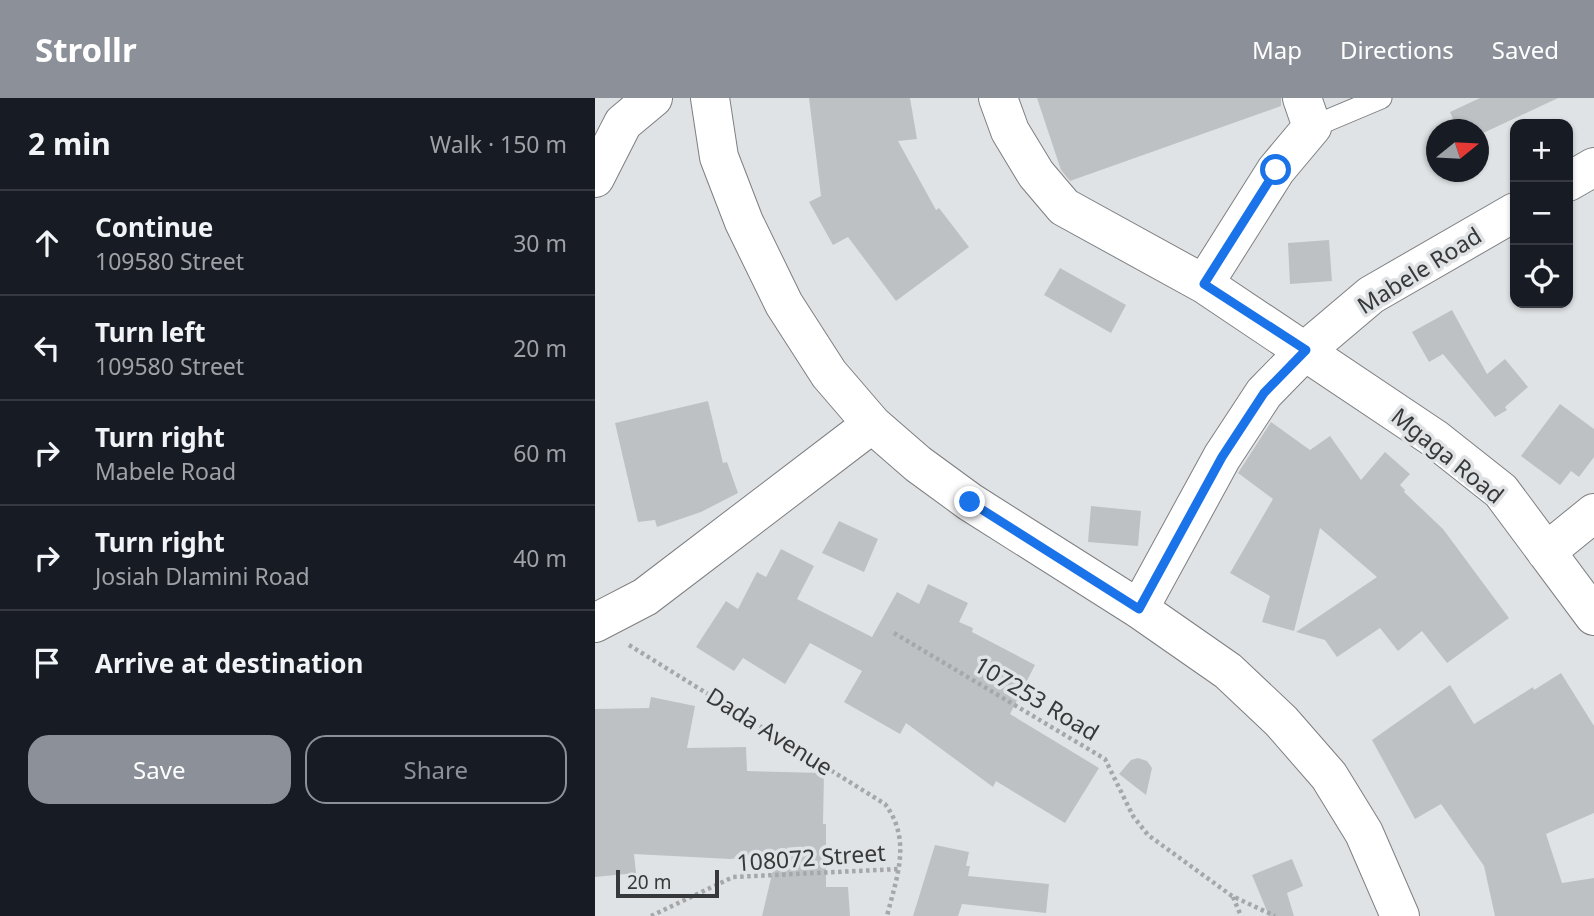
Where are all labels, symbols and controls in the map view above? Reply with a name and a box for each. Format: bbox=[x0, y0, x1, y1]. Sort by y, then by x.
text: Strollr bbox=[35, 27, 137, 72]
text: Map bbox=[1252, 33, 1302, 66]
text: Directions bbox=[1340, 33, 1454, 66]
text: Saved bbox=[1492, 33, 1559, 66]
north arrow bbox=[1426, 119, 1489, 182]
map controls bbox=[1510, 119, 1573, 308]
button: + bbox=[1510, 119, 1573, 182]
text: 2 min bbox=[28, 123, 111, 164]
text: Walk · 150 m bbox=[430, 128, 567, 160]
route start bbox=[1260, 154, 1291, 185]
button: − bbox=[1510, 182, 1573, 245]
text: Continue bbox=[95, 209, 213, 245]
street label: Mabele Road bbox=[1351, 219, 1487, 321]
icon: ahead bbox=[28, 224, 66, 262]
text: 30 m bbox=[513, 227, 567, 259]
text: 109580 Street bbox=[95, 245, 244, 277]
button: locate bbox=[1510, 245, 1573, 308]
text: Turn left bbox=[95, 314, 206, 350]
icon: left bbox=[28, 329, 66, 367]
text: 20 m bbox=[513, 332, 567, 364]
text: 109580 Street bbox=[95, 350, 244, 382]
street label: Mgaga Road bbox=[1385, 400, 1511, 510]
text: Turn right bbox=[95, 419, 225, 455]
icon: right bbox=[28, 434, 66, 472]
text: 60 m bbox=[513, 437, 567, 469]
text: Mabele Road bbox=[95, 455, 236, 487]
route end bbox=[954, 486, 985, 517]
text: Turn right bbox=[95, 524, 225, 560]
icon: right bbox=[28, 539, 66, 577]
text: 40 m bbox=[513, 542, 567, 574]
text: Josiah Dlamini Road bbox=[95, 560, 310, 592]
icon: arrive bbox=[28, 644, 66, 682]
text: Arrive at destination bbox=[95, 645, 364, 681]
street label: 107253 Road bbox=[969, 648, 1105, 748]
street label: Dada Avenue bbox=[701, 679, 839, 783]
button: Save bbox=[28, 735, 291, 804]
button: Share bbox=[305, 735, 567, 804]
street label: 108072 Street bbox=[735, 836, 887, 878]
scale bar bbox=[616, 867, 719, 899]
text: 20 m bbox=[627, 869, 671, 895]

